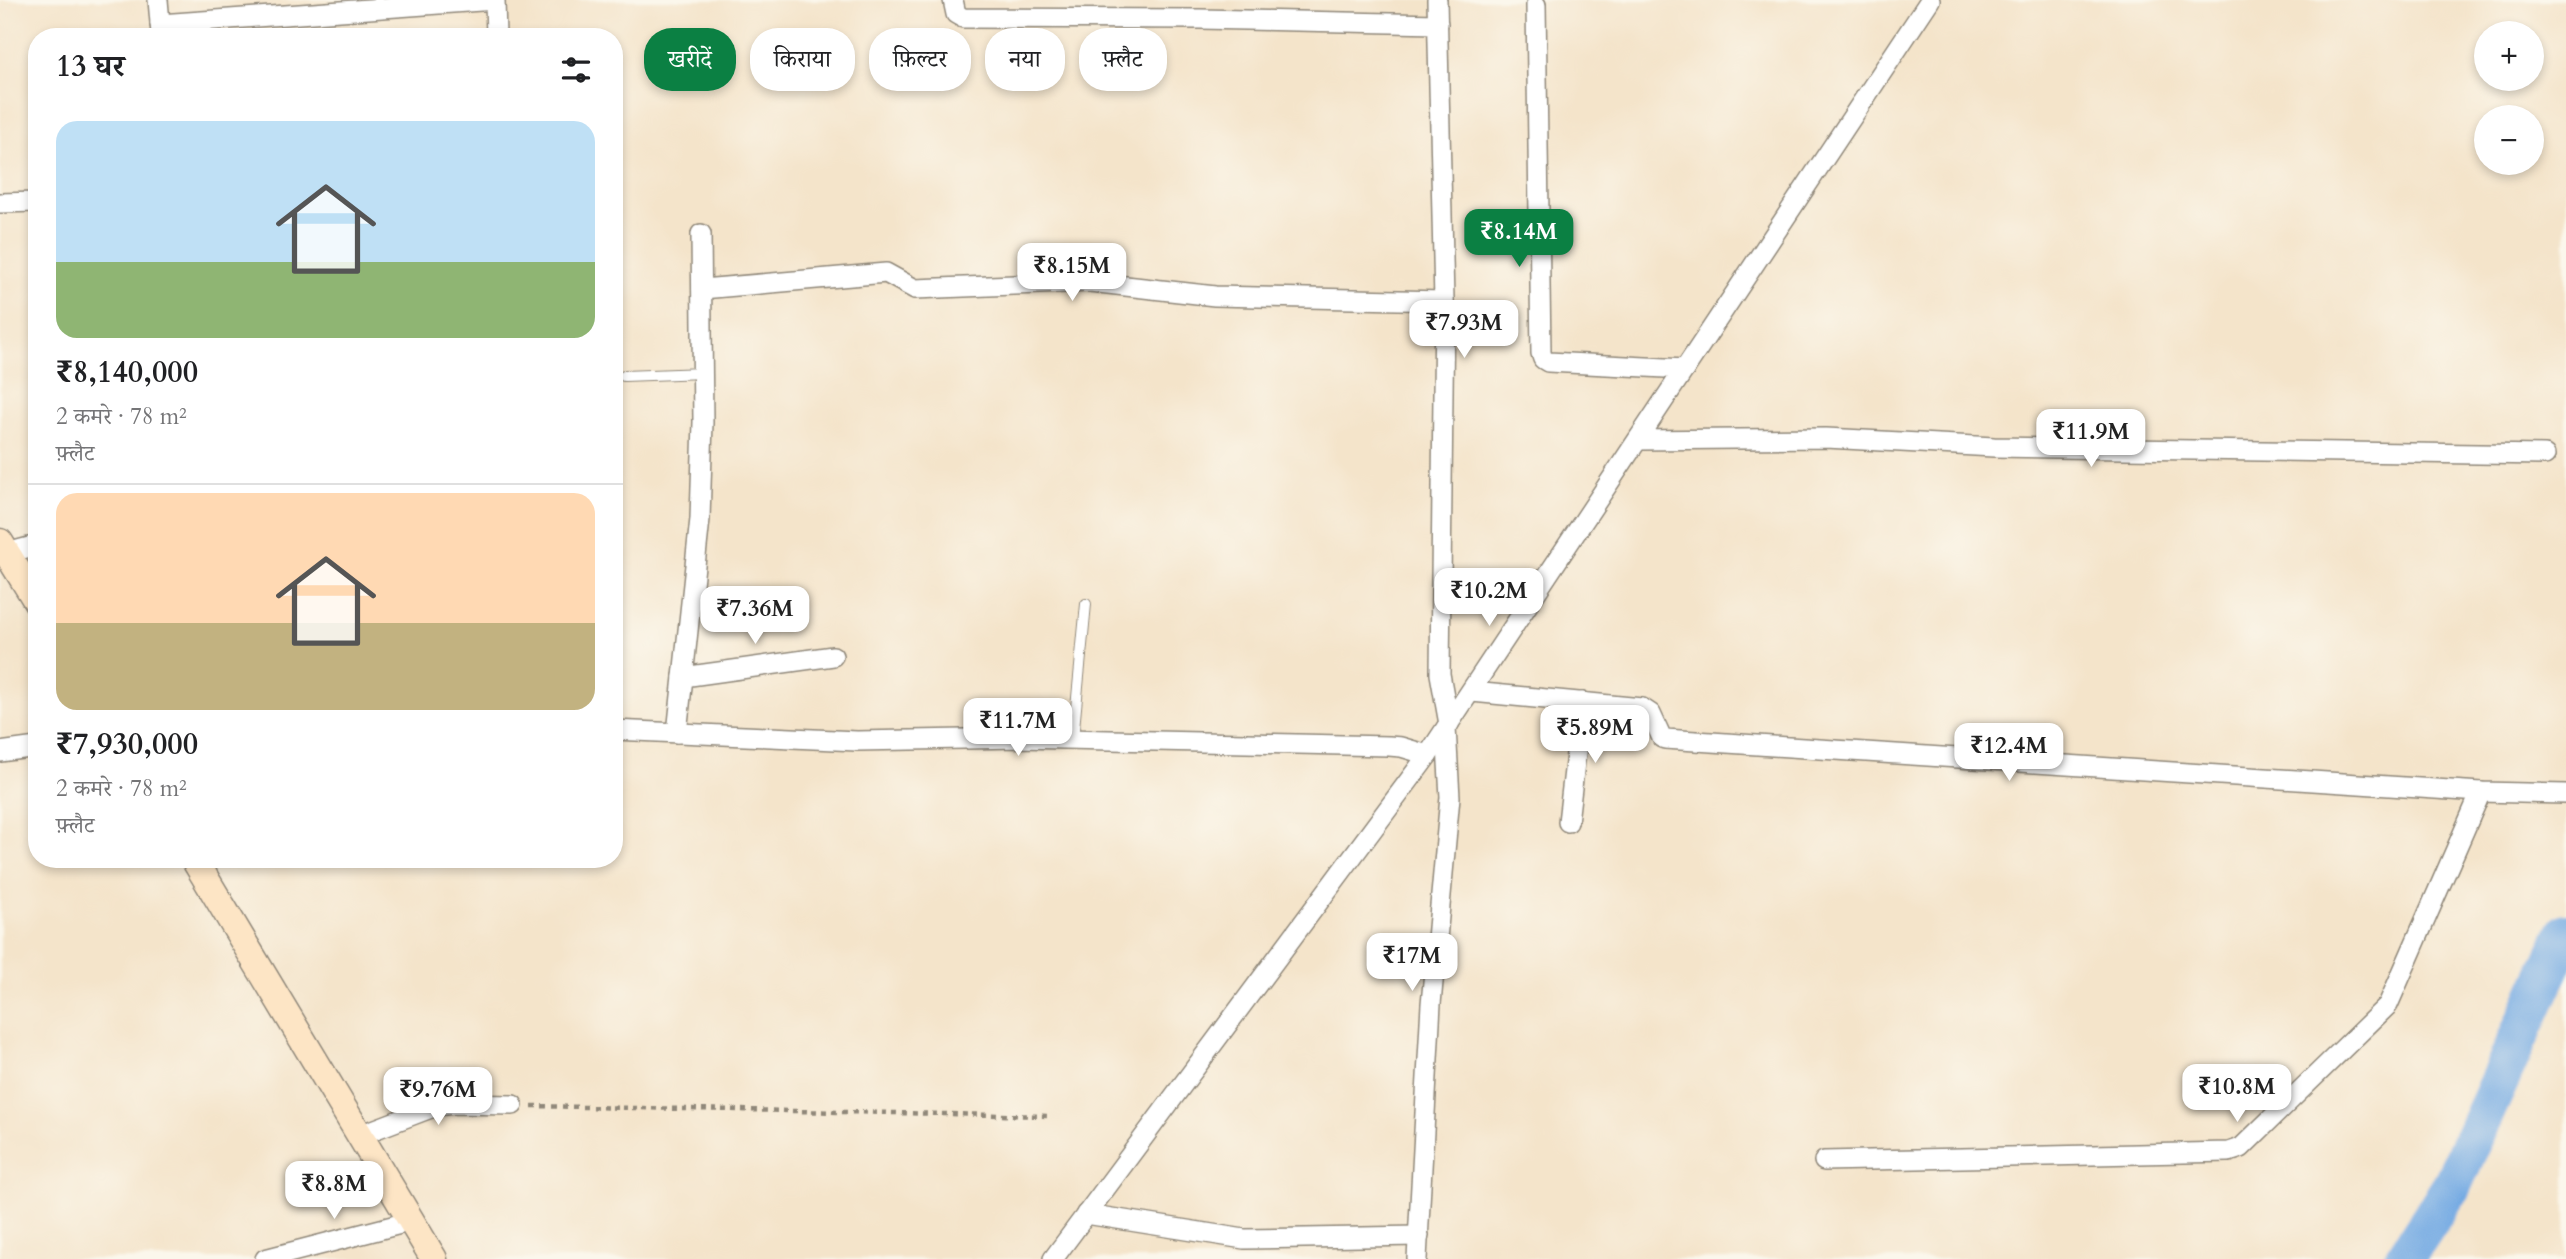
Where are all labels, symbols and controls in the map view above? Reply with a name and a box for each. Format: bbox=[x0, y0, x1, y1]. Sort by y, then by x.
map controls bbox=[2474, 21, 2544, 175]
button: + bbox=[2474, 21, 2544, 91]
chip: खरीदें bbox=[644, 28, 736, 91]
chip: किराया bbox=[750, 28, 855, 91]
chip: फ़िल्टर bbox=[869, 28, 971, 91]
chip: नया bbox=[985, 28, 1065, 91]
chip: फ़्लैट bbox=[1079, 28, 1167, 91]
text: 13 घर bbox=[56, 46, 125, 87]
icon: filters bbox=[557, 51, 595, 89]
button: − bbox=[2474, 105, 2544, 175]
icon: home bbox=[263, 166, 389, 292]
pin: ₹8.14M bbox=[1462, 210, 1576, 269]
text: ₹8.14M bbox=[1480, 216, 1558, 247]
pin: ₹8.15M bbox=[1015, 244, 1129, 303]
text: ₹8.15M bbox=[1033, 250, 1111, 281]
pin: ₹7.93M bbox=[1407, 300, 1521, 360]
text: ₹7.93M bbox=[1425, 307, 1503, 338]
text: ₹8,140,000 bbox=[56, 352, 198, 393]
text: 2 कमरे · 78 m² bbox=[56, 401, 187, 432]
pin: ₹11.9M bbox=[2034, 410, 2148, 469]
text: ₹11.9M bbox=[2052, 416, 2130, 447]
text: फ़्लैट bbox=[56, 438, 94, 469]
icon: home bbox=[263, 538, 389, 664]
pin: ₹10.2M bbox=[1432, 568, 1546, 628]
text: ₹10.2M bbox=[1450, 575, 1528, 606]
pin: ₹7.36M bbox=[698, 586, 812, 646]
text: ₹7.36M bbox=[716, 593, 794, 624]
pin: ₹11.7M bbox=[961, 698, 1075, 758]
text: ₹11.7M bbox=[979, 705, 1057, 736]
pin: ₹5.89M bbox=[1538, 706, 1652, 765]
text: ₹5.89M bbox=[1556, 712, 1634, 743]
text: ₹7,930,000 bbox=[56, 724, 198, 765]
pin: ₹12.4M bbox=[1952, 724, 2066, 783]
text: ₹12.4M bbox=[1970, 730, 2048, 761]
text: 2 कमरे · 78 m² bbox=[56, 773, 187, 804]
text: फ़्लैट bbox=[56, 810, 94, 841]
pin: ₹17M bbox=[1371, 934, 1453, 993]
text: ₹17M bbox=[1383, 940, 1441, 971]
pin: ₹10.8M bbox=[2180, 1064, 2294, 1124]
pin: ₹9.76M bbox=[381, 1068, 495, 1127]
text: ₹10.8M bbox=[2198, 1071, 2276, 1102]
text: ₹9.76M bbox=[399, 1074, 477, 1105]
pin: ₹8.8M bbox=[285, 1162, 383, 1221]
text: ₹8.8M bbox=[301, 1168, 367, 1199]

